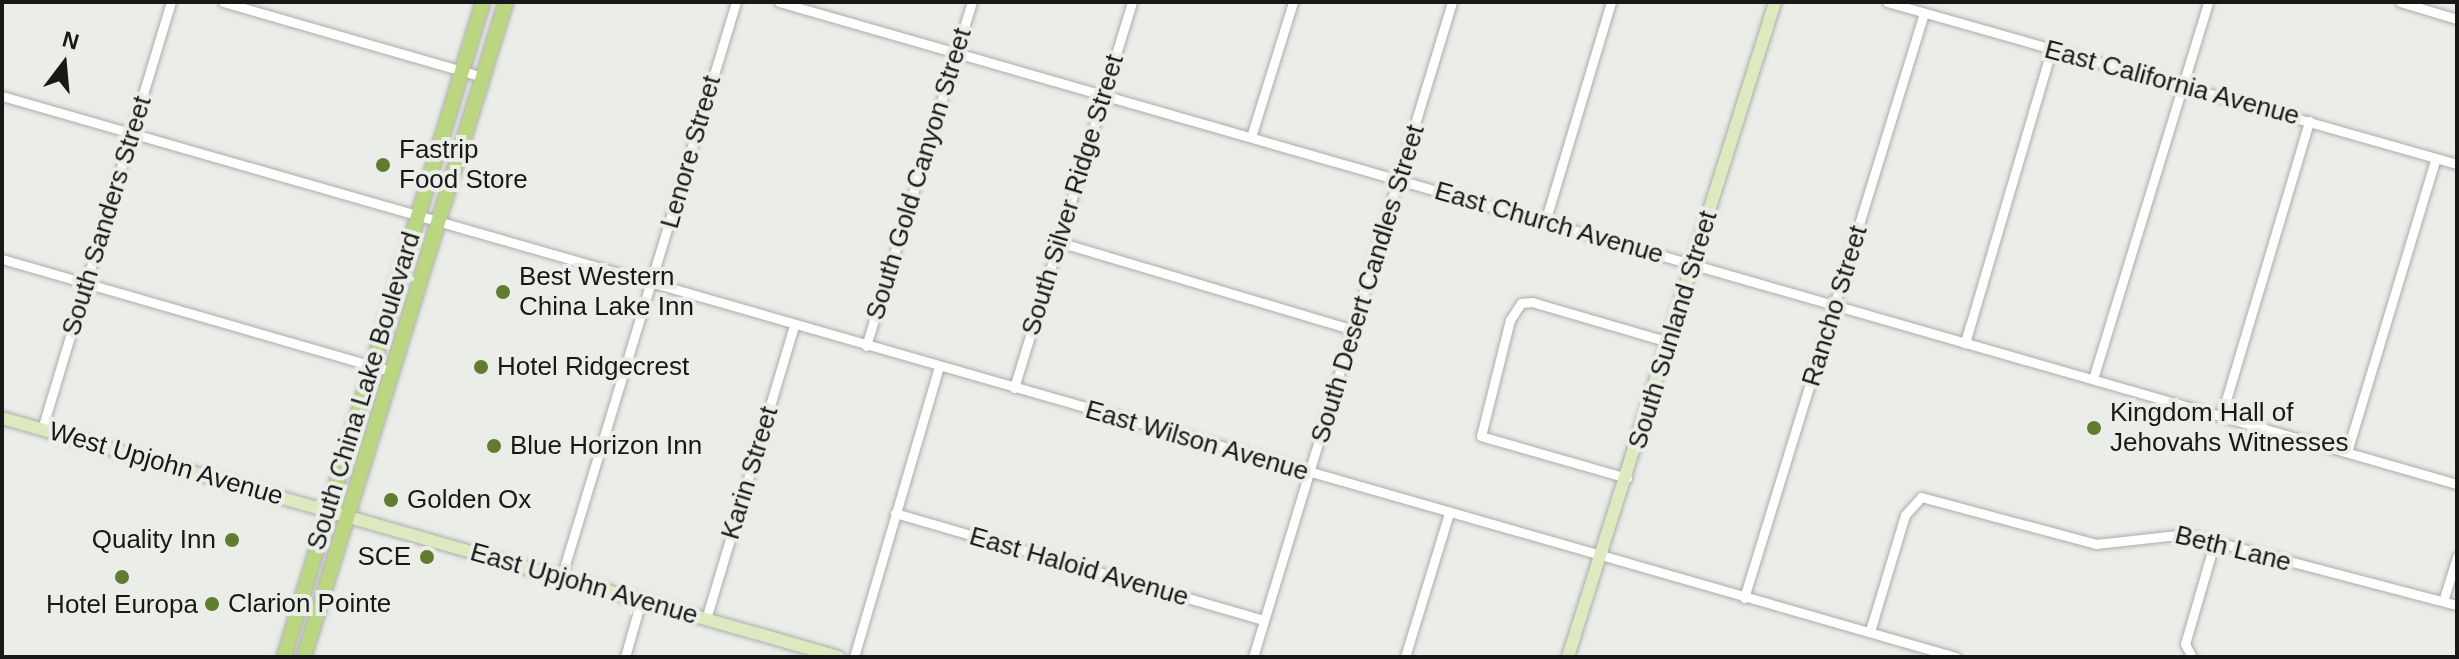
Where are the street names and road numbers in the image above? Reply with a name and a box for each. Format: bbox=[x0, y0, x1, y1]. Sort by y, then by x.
street label: South Gold Canyon Street bbox=[860, 24, 978, 324]
street label: East California Avenue bbox=[2040, 34, 2304, 132]
street label: South Silver Ridge Street bbox=[1015, 51, 1131, 339]
street label: Lenore Street bbox=[654, 72, 728, 232]
street label: South Sanders Street bbox=[56, 93, 158, 339]
street label: South Desert Candles Street bbox=[1305, 121, 1431, 447]
street label: East Church Avenue bbox=[1430, 175, 1668, 271]
street label: South Sunland Street bbox=[1622, 207, 1724, 453]
street label: Rancho Street bbox=[1796, 222, 1874, 390]
street label: South China Lake Boulevard bbox=[301, 228, 427, 554]
street label: East Wilson Avenue bbox=[1081, 394, 1313, 488]
street label: Karin Street bbox=[715, 403, 785, 543]
street label: West Upjohn Avenue bbox=[45, 415, 287, 513]
street label: Beth Lane bbox=[2172, 520, 2294, 578]
street label: East Haloid Avenue bbox=[965, 521, 1193, 613]
street label: East Upjohn Avenue bbox=[466, 536, 702, 632]

